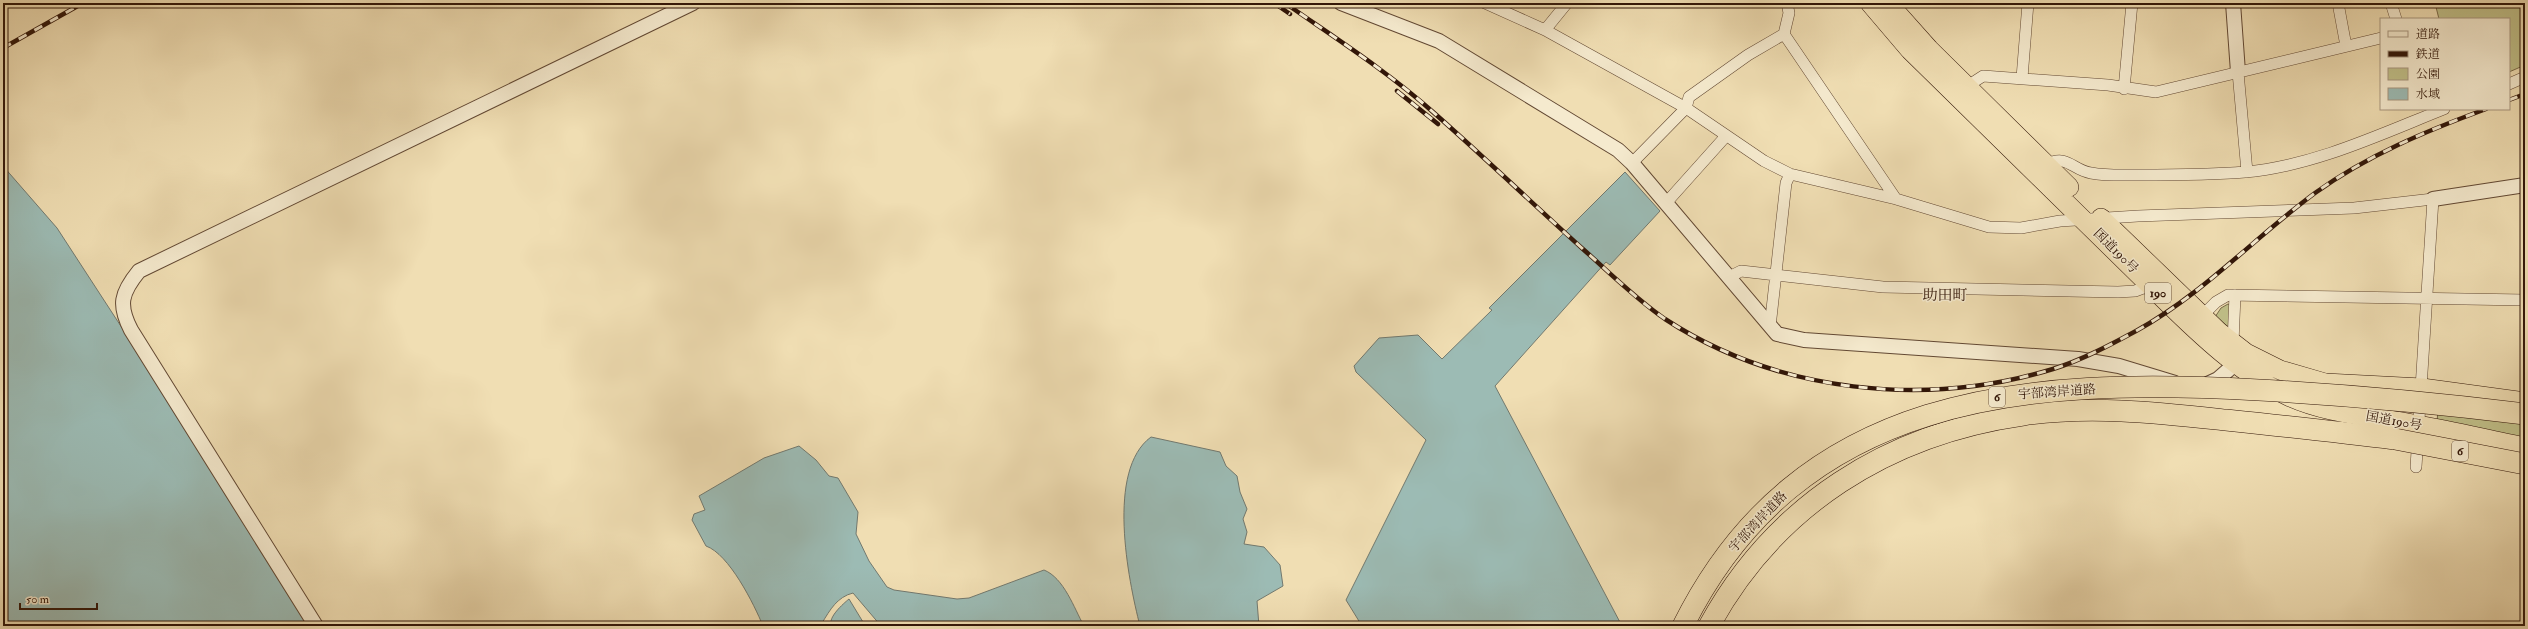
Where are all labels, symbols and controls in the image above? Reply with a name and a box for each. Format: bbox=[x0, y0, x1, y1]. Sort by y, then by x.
legend bbox=[2380, 18, 2510, 110]
text: 道路 bbox=[2416, 27, 2440, 42]
text: 鉄道 bbox=[2415, 47, 2440, 62]
text: 公園 bbox=[2416, 67, 2440, 82]
text: 水域 bbox=[2416, 87, 2440, 102]
street label: 国道190号 bbox=[2090, 225, 2142, 277]
road number: 190 bbox=[2145, 283, 2171, 303]
district label: 助田町 bbox=[1922, 286, 1968, 305]
street label: 宇部湾岸道路 bbox=[2018, 381, 2096, 403]
road number: 6 bbox=[1989, 387, 2005, 407]
street label: 国道190号 bbox=[2365, 408, 2423, 434]
road number: 6 bbox=[2452, 441, 2468, 461]
street label: 宇部湾岸道路 bbox=[1726, 488, 1790, 556]
scale bar bbox=[20, 585, 97, 611]
text: 50 m bbox=[26, 592, 50, 607]

